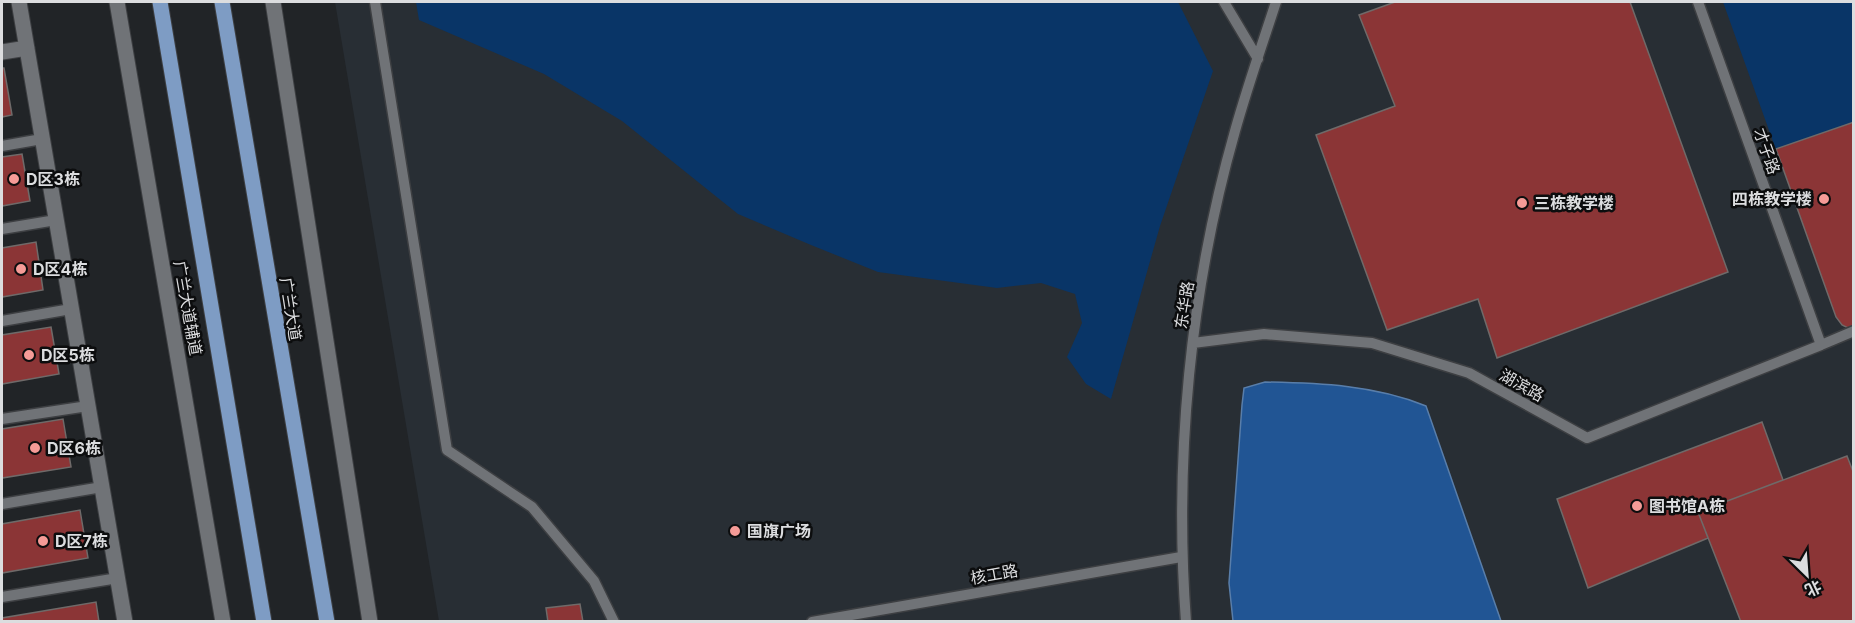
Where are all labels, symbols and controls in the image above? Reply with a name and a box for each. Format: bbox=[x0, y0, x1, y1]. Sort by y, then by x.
street label: 才子路 bbox=[1749, 125, 1785, 177]
place label: D区3栋 bbox=[26, 169, 80, 189]
marker: D区3栋 bbox=[7, 172, 21, 186]
place label: 四栋教学楼 bbox=[1732, 189, 1812, 209]
marker: 四栋教学楼 bbox=[1817, 192, 1831, 206]
place label: 三栋教学楼 bbox=[1534, 193, 1614, 213]
marker: 三栋教学楼 bbox=[1515, 196, 1529, 210]
place label: D区4栋 bbox=[33, 259, 87, 279]
street label: 广兰大道辅道 bbox=[170, 259, 206, 357]
marker: D区4栋 bbox=[14, 262, 28, 276]
street label: 广兰大道 bbox=[276, 276, 306, 342]
street label: 东华路 bbox=[1170, 280, 1198, 330]
place label: D区5栋 bbox=[41, 345, 95, 365]
marker: D区5栋 bbox=[22, 348, 36, 362]
street label: 湖滨路 bbox=[1496, 365, 1548, 405]
place label: D区6栋 bbox=[47, 438, 101, 458]
marker: D区6栋 bbox=[28, 441, 42, 455]
place label: 图书馆A栋 bbox=[1649, 496, 1725, 516]
marker: 图书馆A栋 bbox=[1630, 499, 1644, 513]
place label: 国旗广场 bbox=[747, 521, 811, 541]
marker: 国旗广场 bbox=[728, 524, 742, 538]
place label: D区7栋 bbox=[55, 531, 108, 551]
marker: D区7栋 bbox=[36, 534, 50, 548]
north arrow bbox=[1777, 545, 1837, 605]
street label: 核工路 bbox=[969, 560, 1019, 588]
text: 北 bbox=[1802, 576, 1825, 601]

